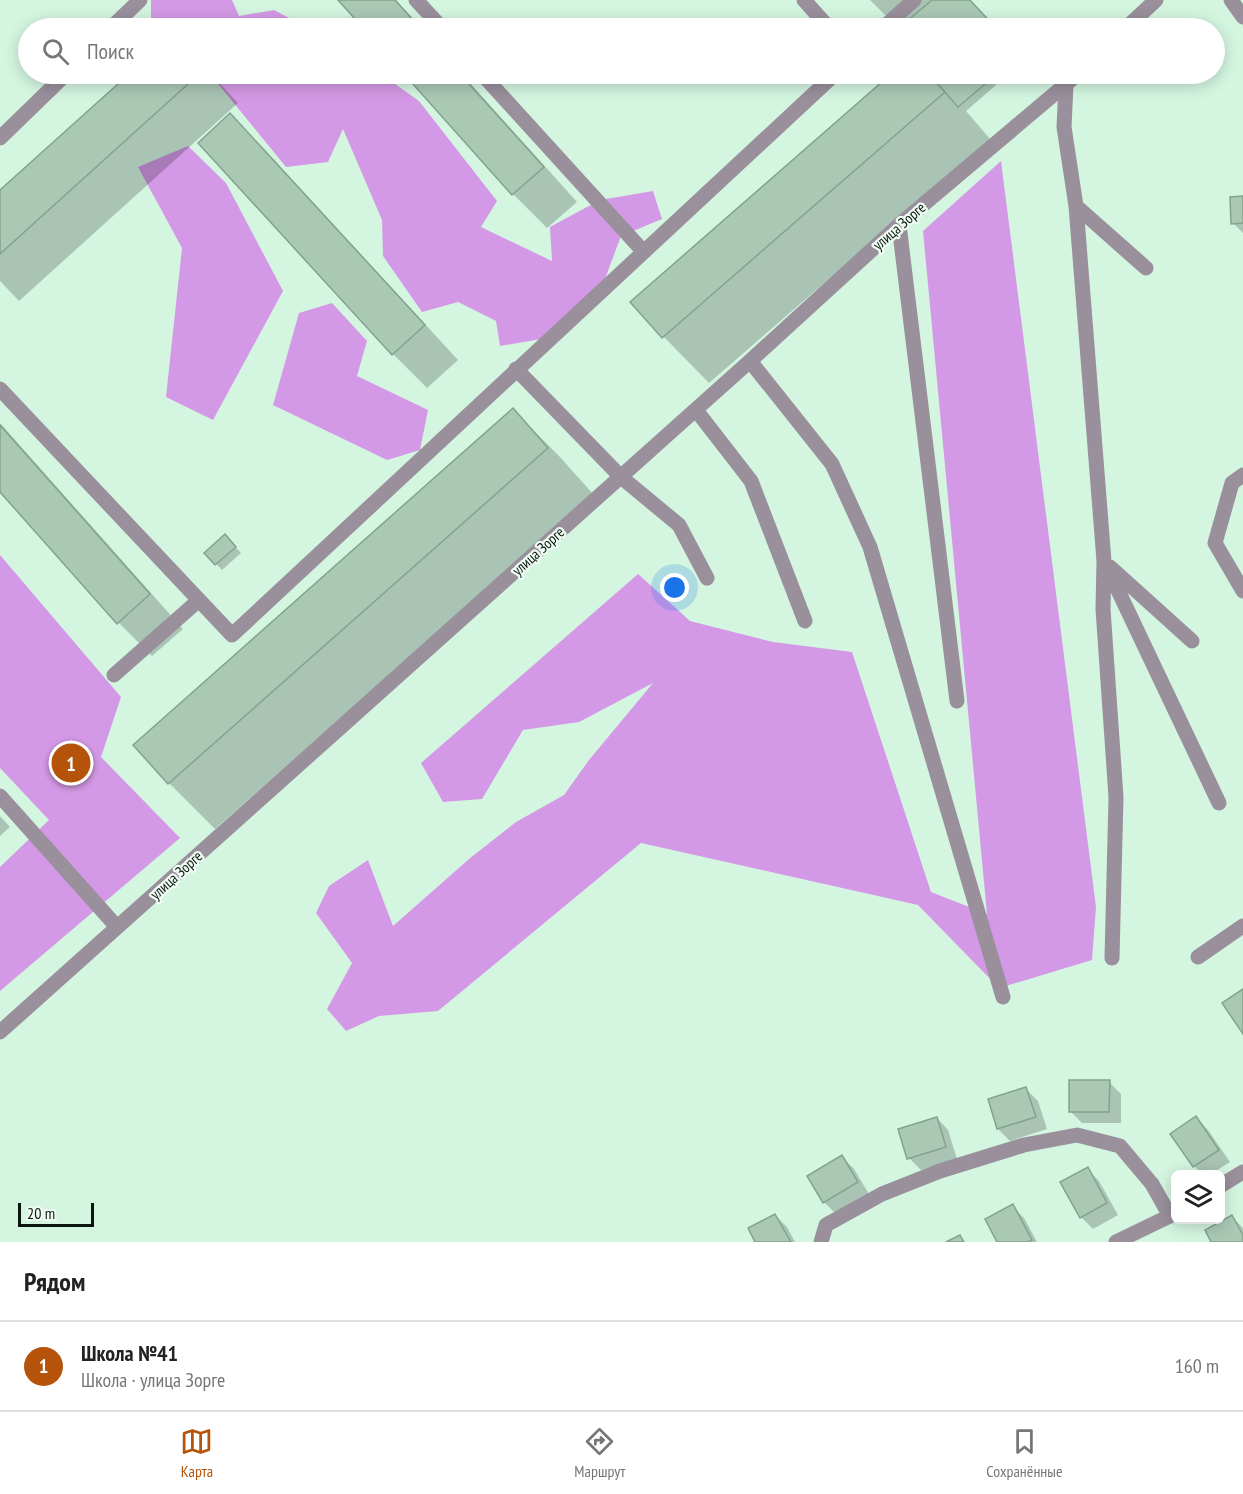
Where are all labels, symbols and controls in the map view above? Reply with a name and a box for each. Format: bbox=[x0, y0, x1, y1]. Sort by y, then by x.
search box bbox=[18, 18, 1225, 84]
icon: search bbox=[39, 35, 72, 68]
text: Поиск bbox=[87, 37, 134, 65]
street label: улица Зорге bbox=[869, 198, 929, 254]
street label: улица Зорге bbox=[508, 523, 568, 579]
your location bbox=[660, 573, 689, 602]
pin: 1 bbox=[52, 740, 90, 786]
street label: улица Зорге bbox=[146, 847, 206, 903]
map controls bbox=[1171, 1170, 1225, 1224]
button: layers bbox=[1171, 1170, 1225, 1224]
scale bar bbox=[18, 1200, 94, 1228]
text: 20 m bbox=[27, 1203, 55, 1223]
text: Рядом bbox=[24, 1265, 85, 1298]
text: Школа №41 bbox=[81, 1339, 178, 1367]
text: 1 bbox=[39, 1353, 48, 1379]
text: 160 m bbox=[1175, 1353, 1219, 1379]
text: Школа · улица Зорге bbox=[81, 1367, 225, 1393]
tab: Карта bbox=[180, 1425, 213, 1481]
tab: Маршрут bbox=[574, 1425, 625, 1481]
tab: Сохранённые bbox=[986, 1425, 1063, 1481]

